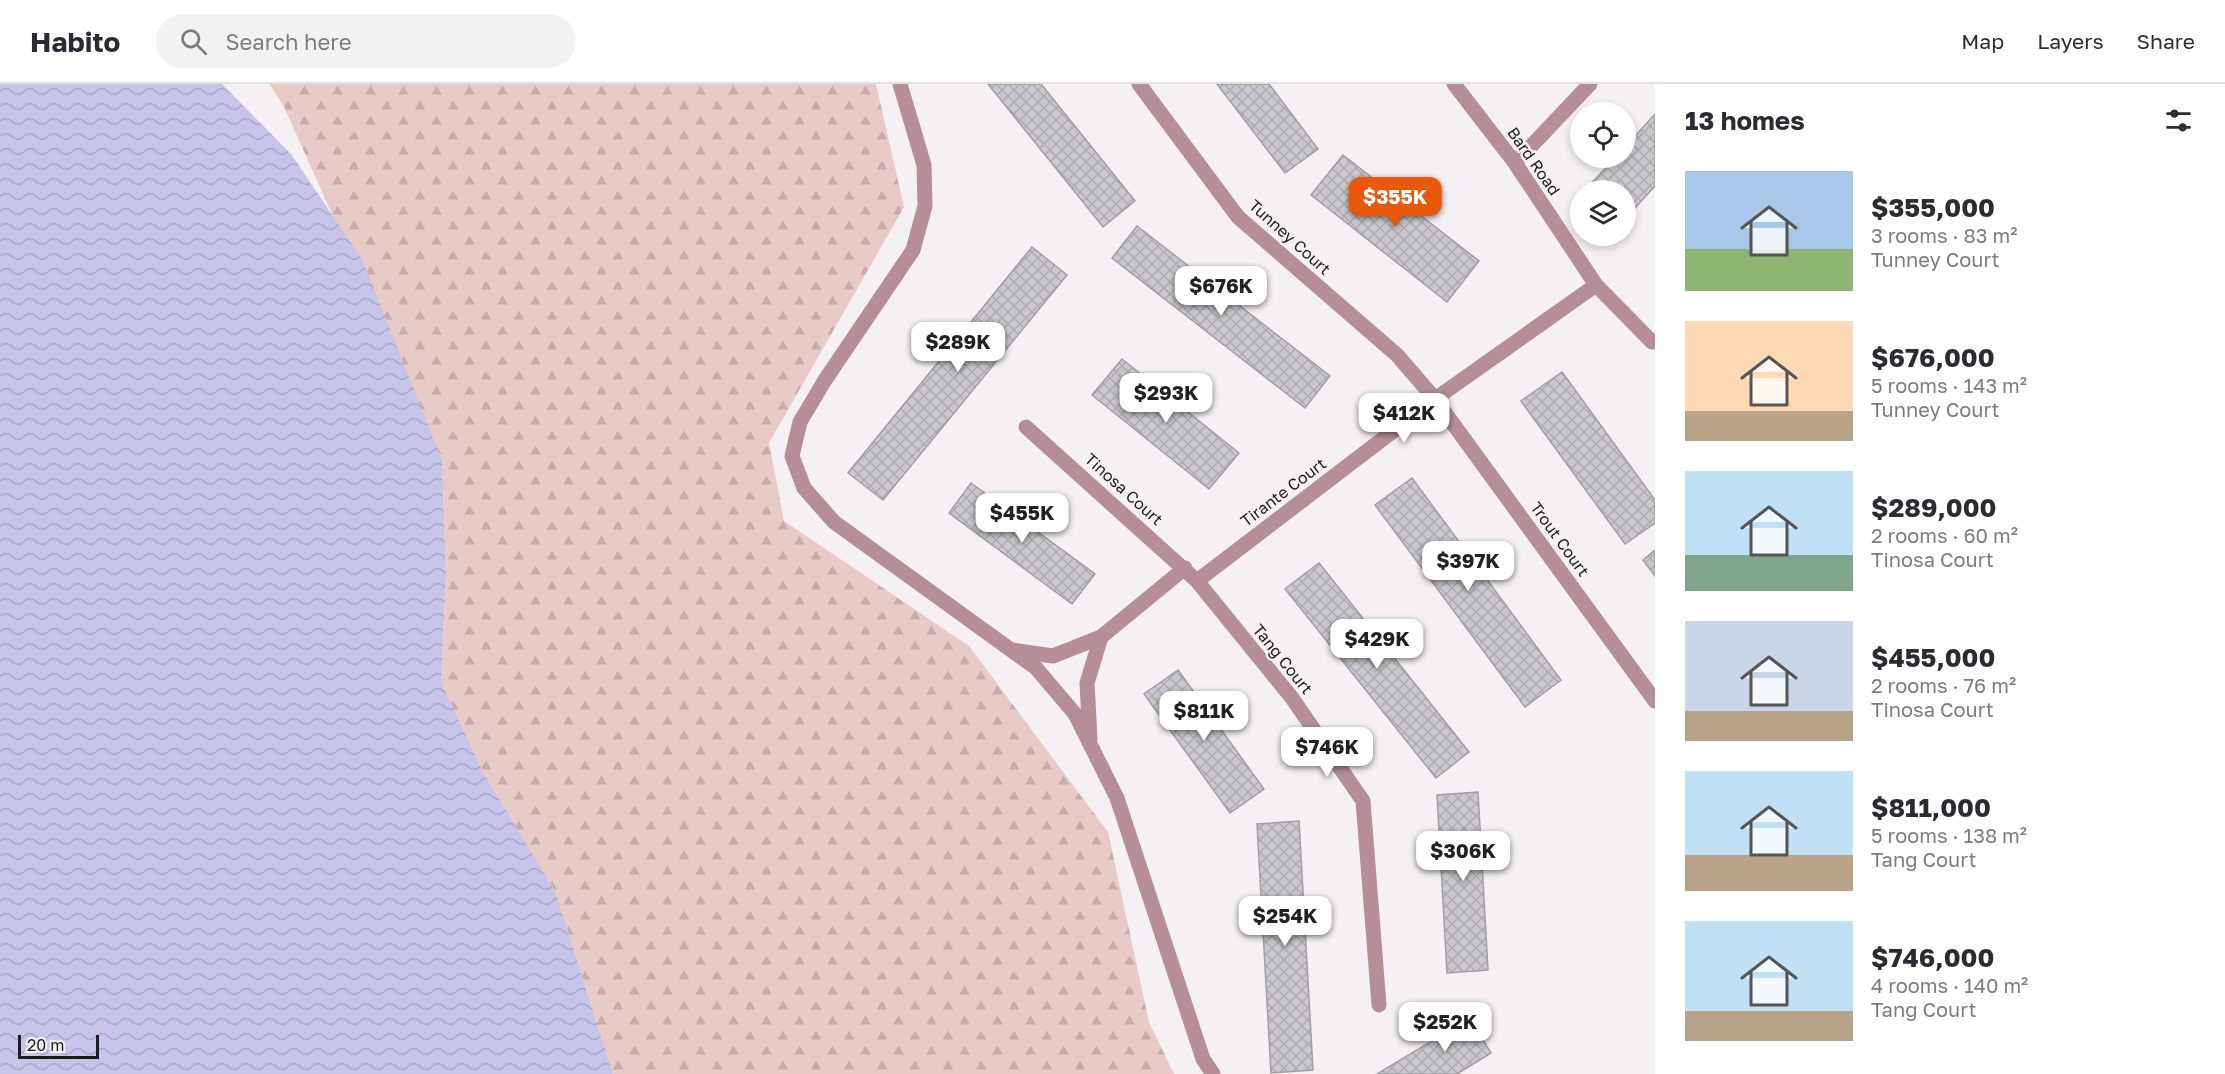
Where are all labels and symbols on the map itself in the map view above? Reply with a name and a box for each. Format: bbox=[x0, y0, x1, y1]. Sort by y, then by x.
street label: Bard Road bbox=[1503, 123, 1565, 199]
pin: $355K bbox=[1353, 177, 1437, 228]
street label: Tunney Court bbox=[1245, 195, 1335, 279]
pin: $676K bbox=[1179, 266, 1263, 317]
pin: $289K bbox=[916, 322, 1000, 373]
pin: $293K bbox=[1124, 373, 1208, 424]
pin: $412K bbox=[1362, 393, 1446, 444]
street label: Tinosa Court bbox=[1081, 449, 1167, 529]
street label: Tirante Court bbox=[1236, 453, 1330, 531]
pin: $455K bbox=[980, 493, 1064, 544]
street label: Trout Court bbox=[1526, 498, 1594, 580]
pin: $397K bbox=[1426, 541, 1510, 592]
pin: $429K bbox=[1335, 619, 1419, 670]
street label: Tang Court bbox=[1249, 620, 1317, 698]
pin: $811K bbox=[1162, 691, 1246, 742]
pin: $746K bbox=[1285, 727, 1369, 778]
pin: $306K bbox=[1421, 831, 1505, 882]
pin: $254K bbox=[1243, 896, 1327, 947]
pin: $252K bbox=[1403, 1002, 1487, 1053]
scale bar bbox=[18, 1032, 99, 1060]

